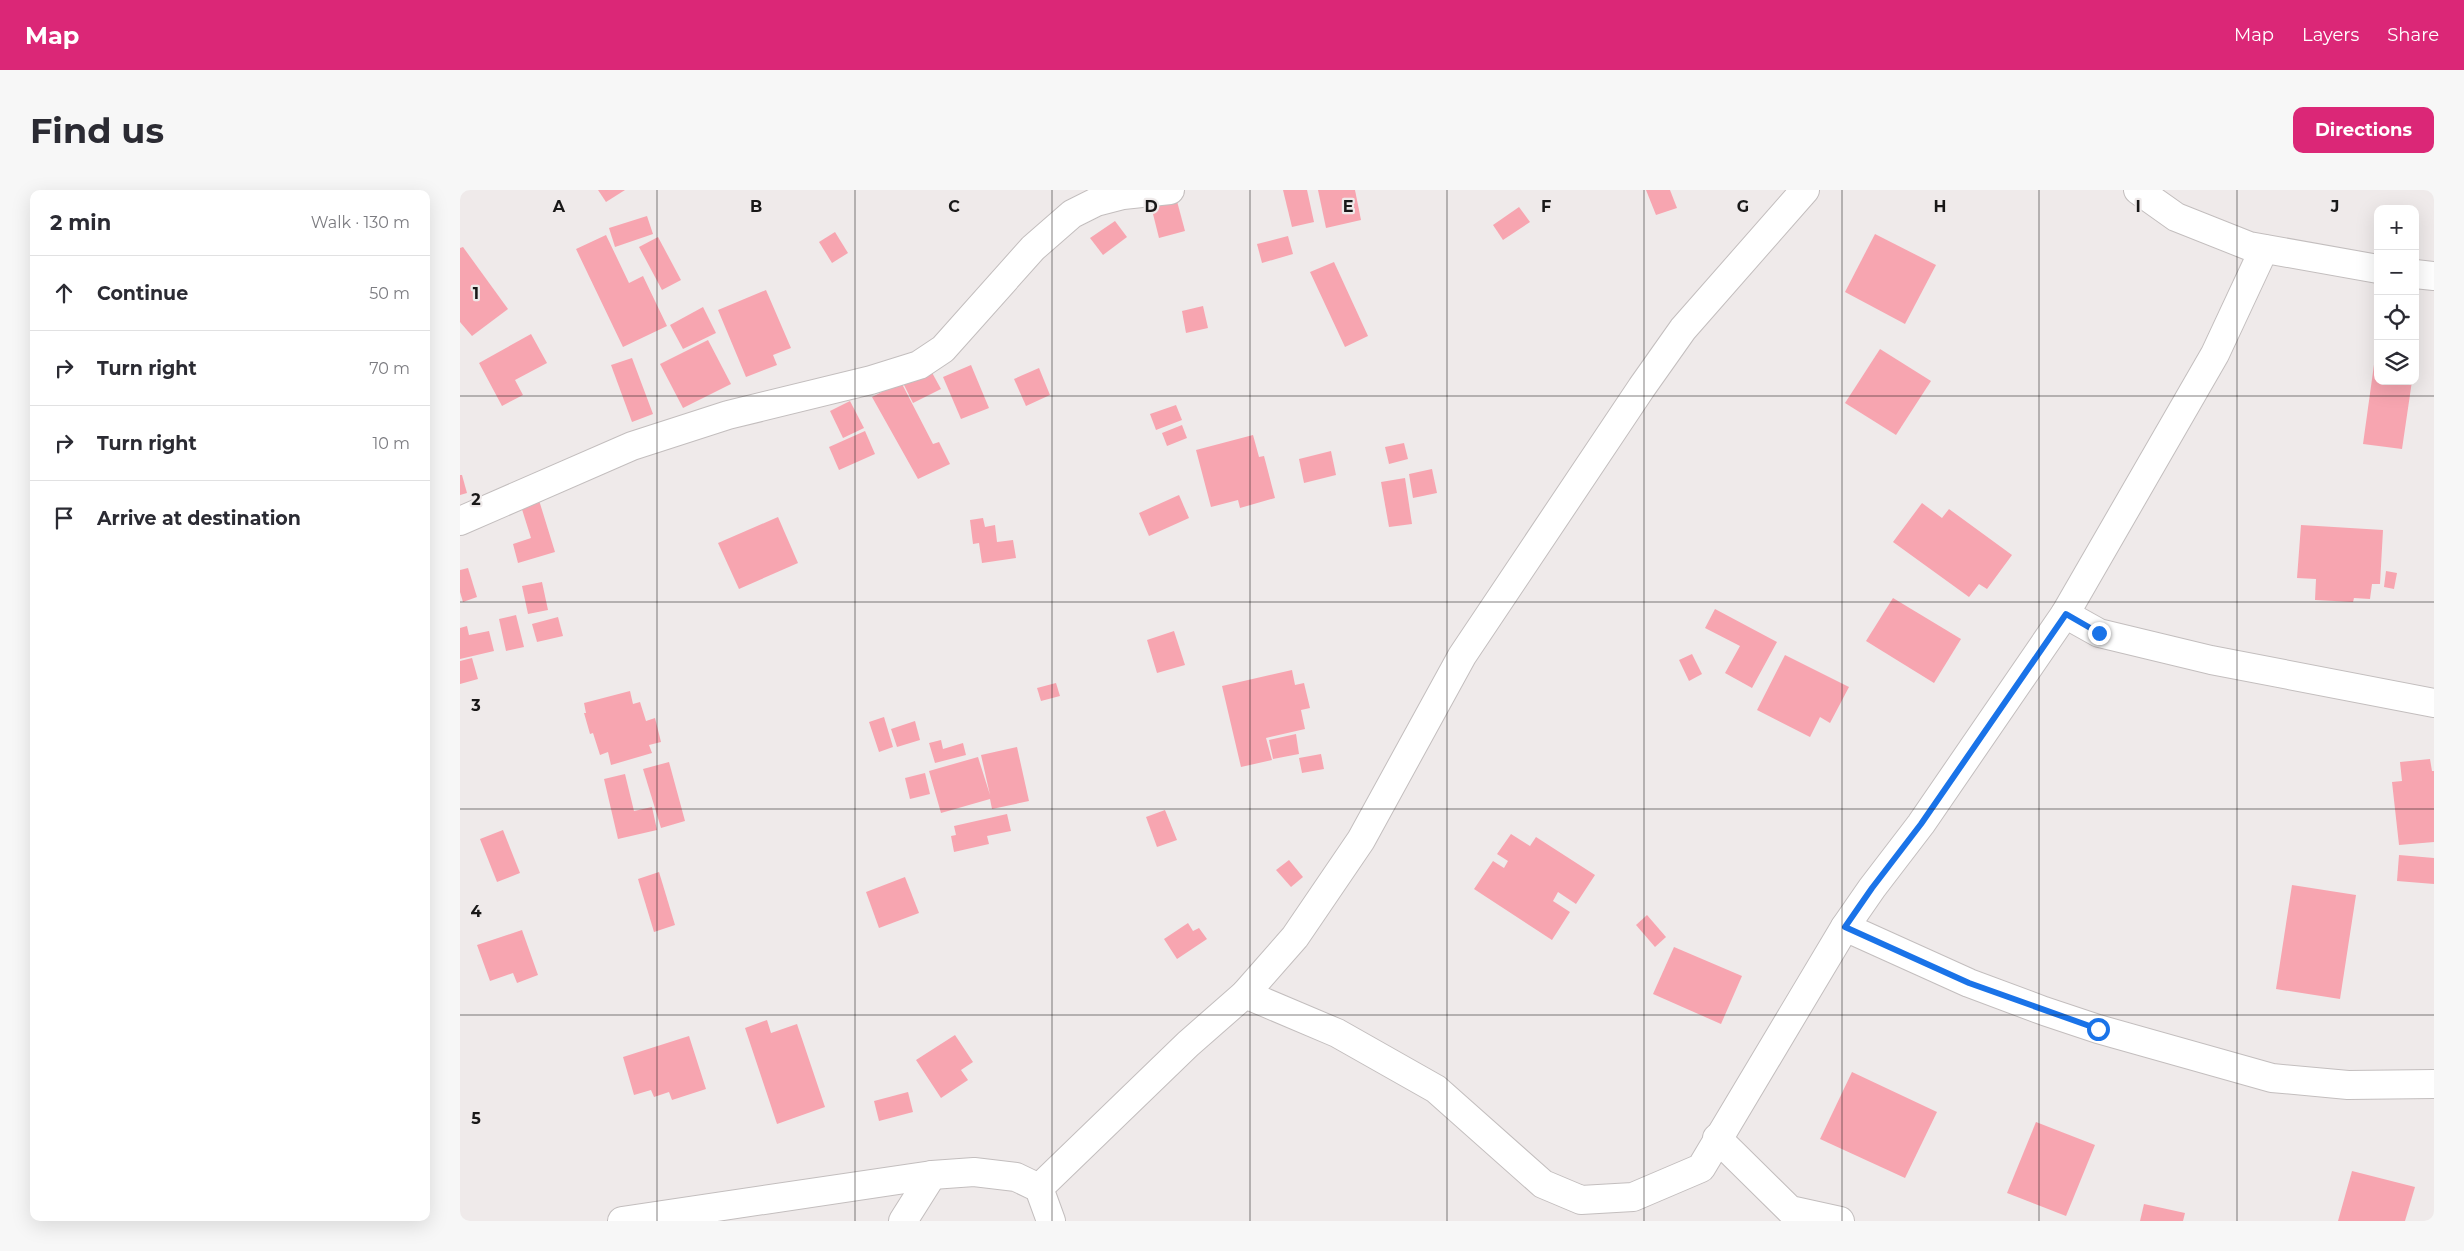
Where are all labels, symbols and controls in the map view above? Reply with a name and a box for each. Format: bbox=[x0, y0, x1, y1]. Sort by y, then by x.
text: Map bbox=[25, 21, 79, 50]
text: Map bbox=[2234, 24, 2274, 46]
text: Layers bbox=[2302, 24, 2359, 46]
text: Share bbox=[2387, 24, 2439, 46]
button: Directions bbox=[2293, 107, 2434, 153]
text: Find us bbox=[30, 109, 164, 152]
text: A bbox=[552, 197, 566, 216]
text: B bbox=[750, 197, 762, 216]
text: C bbox=[948, 197, 960, 216]
text: D bbox=[1144, 197, 1158, 216]
text: E bbox=[1343, 197, 1353, 216]
text: F bbox=[1541, 197, 1551, 216]
text: G bbox=[1737, 197, 1749, 216]
text: H bbox=[1934, 197, 1946, 216]
text: I bbox=[2135, 197, 2141, 216]
text: J bbox=[2330, 197, 2339, 216]
map controls bbox=[2374, 205, 2419, 385]
button: + bbox=[2374, 205, 2419, 250]
text: 2 min bbox=[50, 210, 111, 235]
text: Walk · 130 m bbox=[311, 213, 410, 232]
button: − bbox=[2374, 250, 2419, 295]
icon: ahead bbox=[50, 279, 78, 307]
text: Continue bbox=[97, 282, 188, 305]
text: 50 m bbox=[369, 284, 410, 303]
text: 1 bbox=[473, 284, 479, 303]
button: locate bbox=[2374, 295, 2419, 340]
button: layers bbox=[2374, 340, 2419, 385]
icon: right bbox=[50, 354, 78, 382]
text: Turn right bbox=[97, 357, 197, 380]
text: 70 m bbox=[369, 359, 410, 378]
icon: right bbox=[50, 429, 78, 457]
text: Turn right bbox=[97, 432, 197, 455]
text: 10 m bbox=[372, 434, 410, 453]
text: 2 bbox=[471, 490, 481, 509]
icon: arrive bbox=[50, 504, 78, 532]
text: Arrive at destination bbox=[97, 507, 301, 530]
route end bbox=[2088, 622, 2111, 645]
text: 3 bbox=[470, 696, 481, 715]
text: 4 bbox=[470, 902, 482, 921]
route start bbox=[2087, 1018, 2110, 1041]
text: 5 bbox=[471, 1109, 481, 1128]

